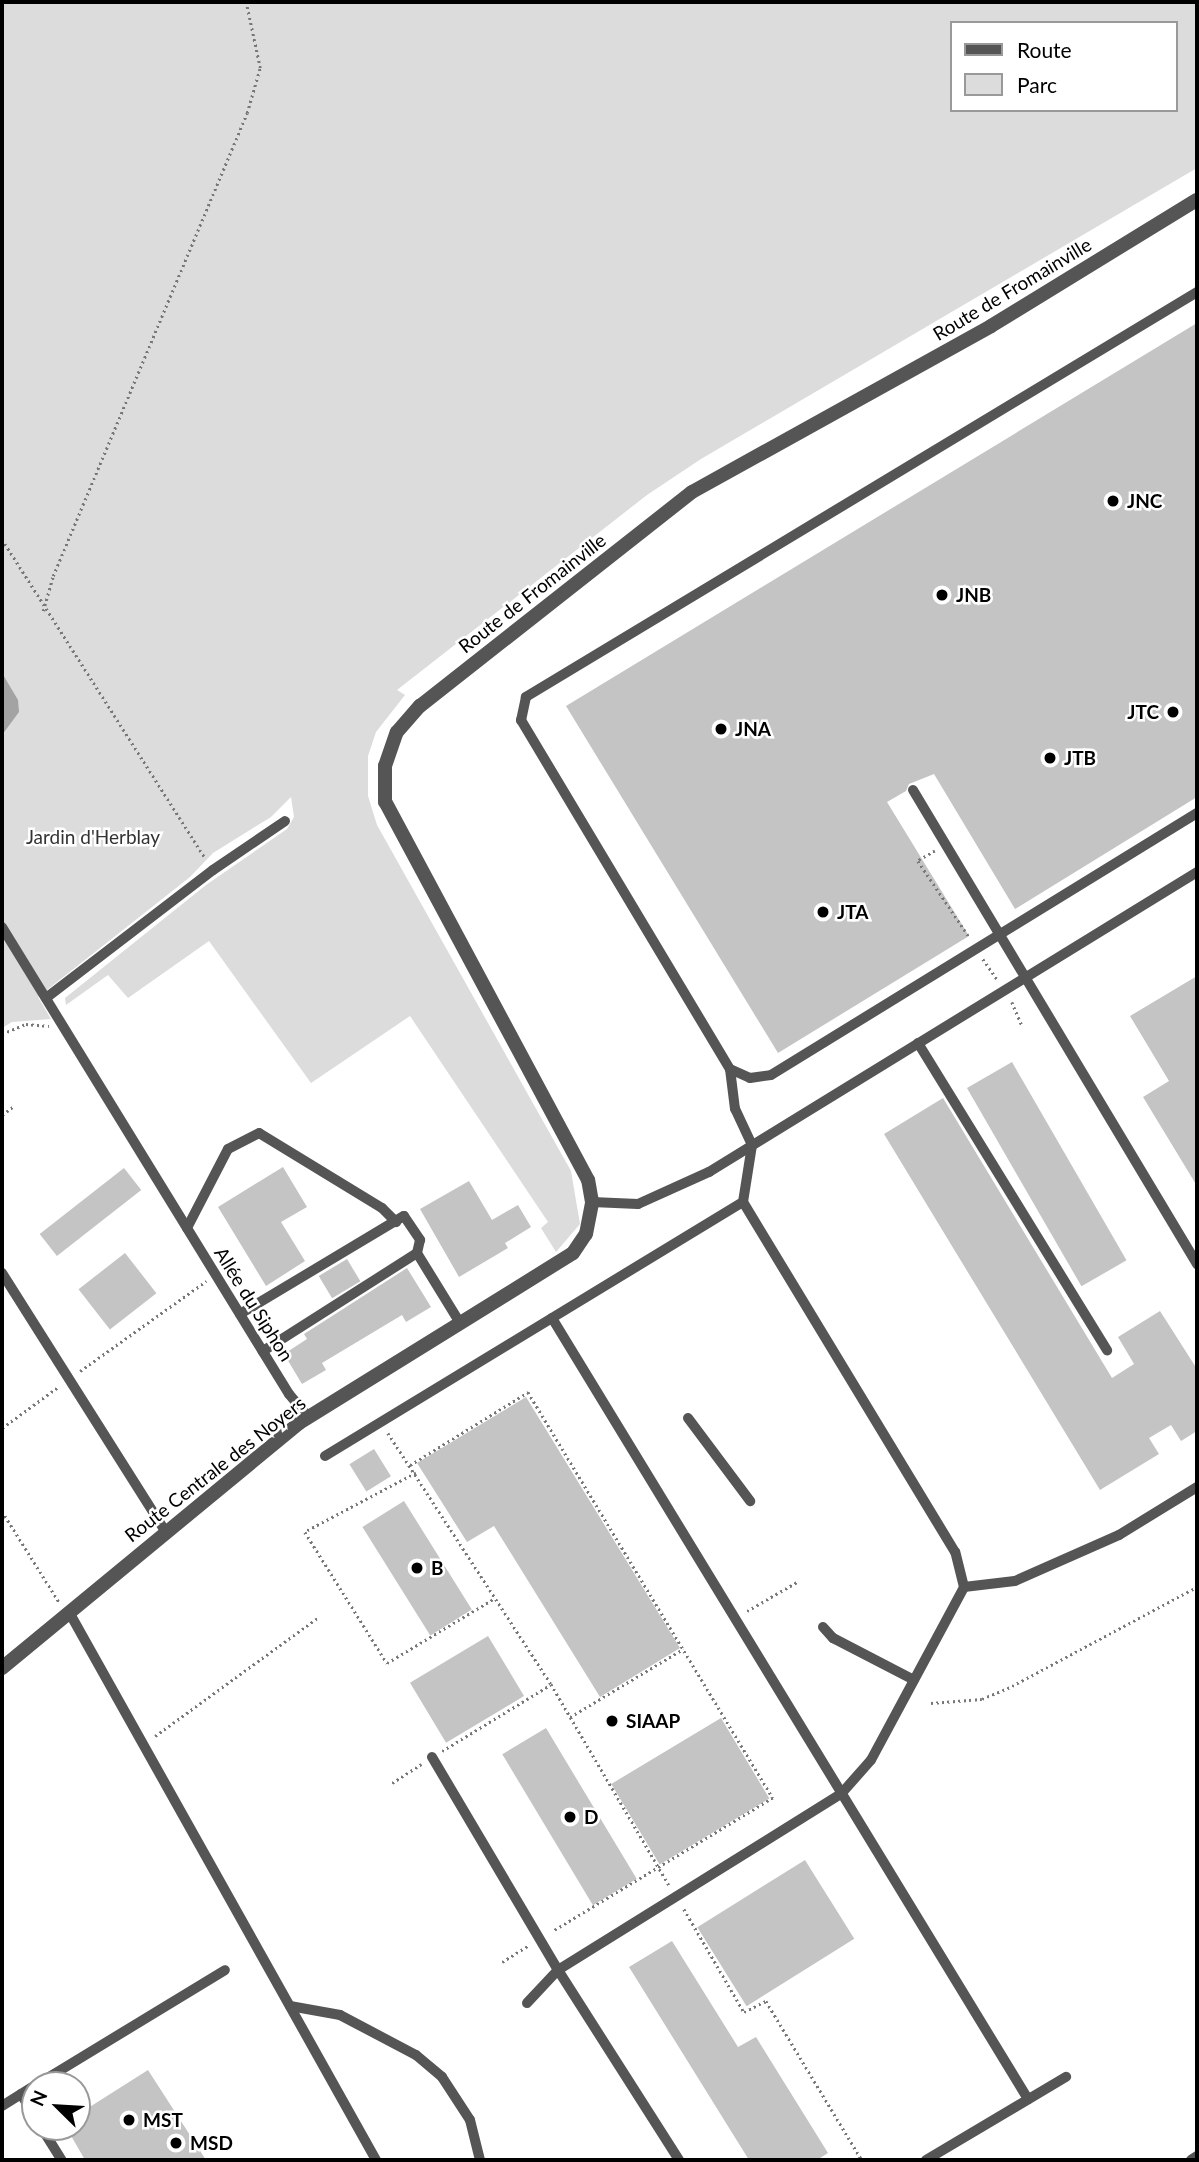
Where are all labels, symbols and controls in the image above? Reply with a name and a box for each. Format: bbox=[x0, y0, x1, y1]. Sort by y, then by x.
legend bbox=[950, 21, 1178, 112]
text: Route bbox=[1017, 37, 1072, 62]
text: Parc bbox=[1017, 72, 1057, 97]
street label: Route de Fromainville bbox=[929, 233, 1095, 345]
place label: JNC bbox=[1127, 490, 1162, 512]
marker: JNC bbox=[1105, 493, 1121, 509]
street label: Route de Fromainville bbox=[454, 528, 610, 658]
place label: JNB bbox=[956, 584, 991, 606]
marker: JNB bbox=[934, 587, 950, 603]
place label: JTC bbox=[1127, 701, 1159, 723]
marker: JTC bbox=[1165, 704, 1181, 720]
place label: JNA bbox=[735, 718, 771, 740]
marker: JNA bbox=[713, 721, 729, 737]
place label: JTB bbox=[1064, 747, 1096, 769]
marker: JTB bbox=[1042, 750, 1058, 766]
park label: Jardin d'Herblay bbox=[26, 826, 160, 848]
place label: JTA bbox=[837, 901, 868, 923]
marker: JTA bbox=[815, 904, 831, 920]
street label: Allée du Siphon bbox=[210, 1243, 298, 1365]
street label: Route Centrale des Noyers bbox=[120, 1391, 310, 1547]
place label: B bbox=[431, 1557, 444, 1579]
marker: B bbox=[409, 1560, 425, 1576]
place label: SIAAP bbox=[626, 1710, 680, 1732]
marker: SIAAP bbox=[604, 1713, 620, 1729]
place label: D bbox=[584, 1806, 598, 1828]
marker: D bbox=[562, 1809, 578, 1825]
north arrow bbox=[21, 2071, 91, 2141]
text: N bbox=[25, 2087, 52, 2109]
place label: MST bbox=[143, 2109, 183, 2131]
marker: MST bbox=[121, 2112, 137, 2128]
place label: MSD bbox=[190, 2132, 233, 2154]
marker: MSD bbox=[168, 2135, 184, 2151]

